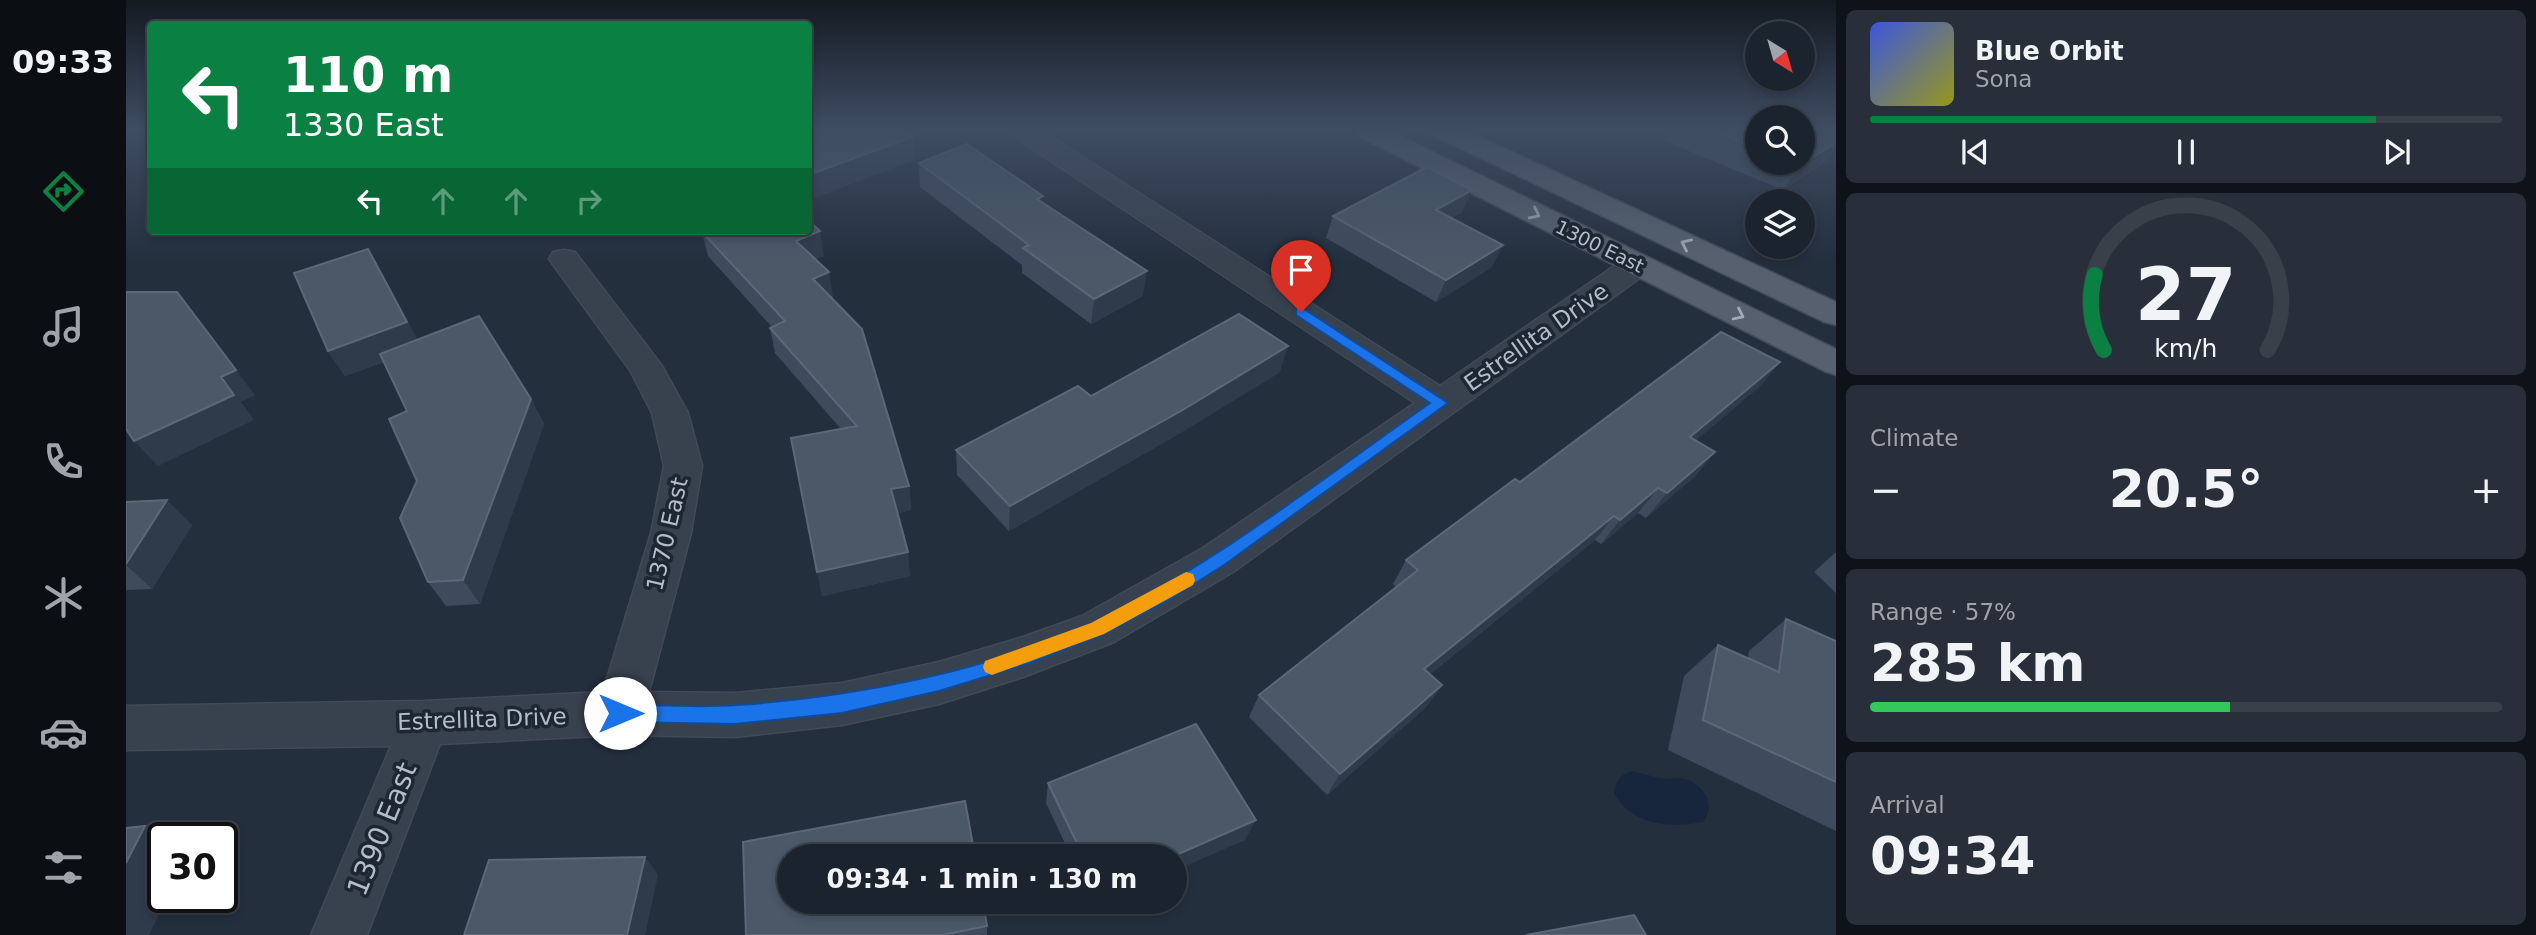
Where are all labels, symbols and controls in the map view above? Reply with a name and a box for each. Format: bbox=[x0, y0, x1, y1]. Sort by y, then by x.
north arrow bbox=[1745, 21, 1815, 91]
map controls bbox=[1745, 21, 1815, 259]
text: Blue Orbit bbox=[1975, 36, 2124, 66]
text: 09:33 bbox=[12, 43, 114, 81]
text: 110 m bbox=[283, 47, 453, 104]
icon: left bbox=[168, 49, 259, 140]
text: Sona bbox=[1975, 66, 2032, 92]
button: search bbox=[1745, 105, 1815, 175]
text: 1330 East bbox=[283, 106, 444, 144]
icon: previous bbox=[1956, 133, 1994, 171]
icon: pause bbox=[2167, 133, 2205, 171]
icon: next bbox=[2378, 133, 2416, 171]
icon: directions bbox=[39, 167, 88, 216]
icon: left bbox=[351, 182, 389, 220]
icon: ahead bbox=[424, 182, 462, 220]
icon: ahead bbox=[497, 182, 535, 220]
icon: right bbox=[570, 182, 608, 220]
button: layers bbox=[1745, 189, 1815, 259]
one-way arrow bbox=[1528, 205, 1540, 219]
street label: 1300 East bbox=[1552, 215, 1648, 277]
one-way arrow bbox=[1681, 238, 1693, 252]
pin bbox=[1271, 240, 1331, 312]
icon: arrive bbox=[1282, 251, 1320, 289]
text: 27 bbox=[2135, 253, 2237, 338]
street label: Estrellita Drive bbox=[1459, 278, 1613, 396]
icon: music bbox=[39, 302, 88, 351]
one-way arrow bbox=[1732, 307, 1744, 321]
text: km/h bbox=[2154, 334, 2218, 363]
text: Climate bbox=[1870, 425, 1959, 451]
icon: phone bbox=[39, 437, 88, 486]
text: 20.5° bbox=[2109, 459, 2263, 519]
text: − bbox=[1870, 468, 1902, 512]
text: + bbox=[2470, 468, 2502, 512]
street label: 1370 East bbox=[641, 475, 693, 593]
icon: climate bbox=[39, 573, 88, 622]
text: Range · 57% bbox=[1870, 599, 2016, 625]
text: 285 km bbox=[1870, 633, 2085, 693]
position arrow bbox=[583, 676, 657, 750]
street label: Estrellita Drive bbox=[397, 703, 567, 735]
icon: car bbox=[39, 708, 88, 757]
street label: 1390 East bbox=[340, 758, 424, 900]
text: Arrival bbox=[1870, 792, 1945, 818]
speed limit sign: 30 bbox=[147, 822, 238, 913]
text: 09:34 bbox=[1870, 826, 2036, 886]
icon: filters bbox=[39, 843, 88, 892]
text: 09:34 · 1 min · 130 m bbox=[827, 864, 1137, 894]

